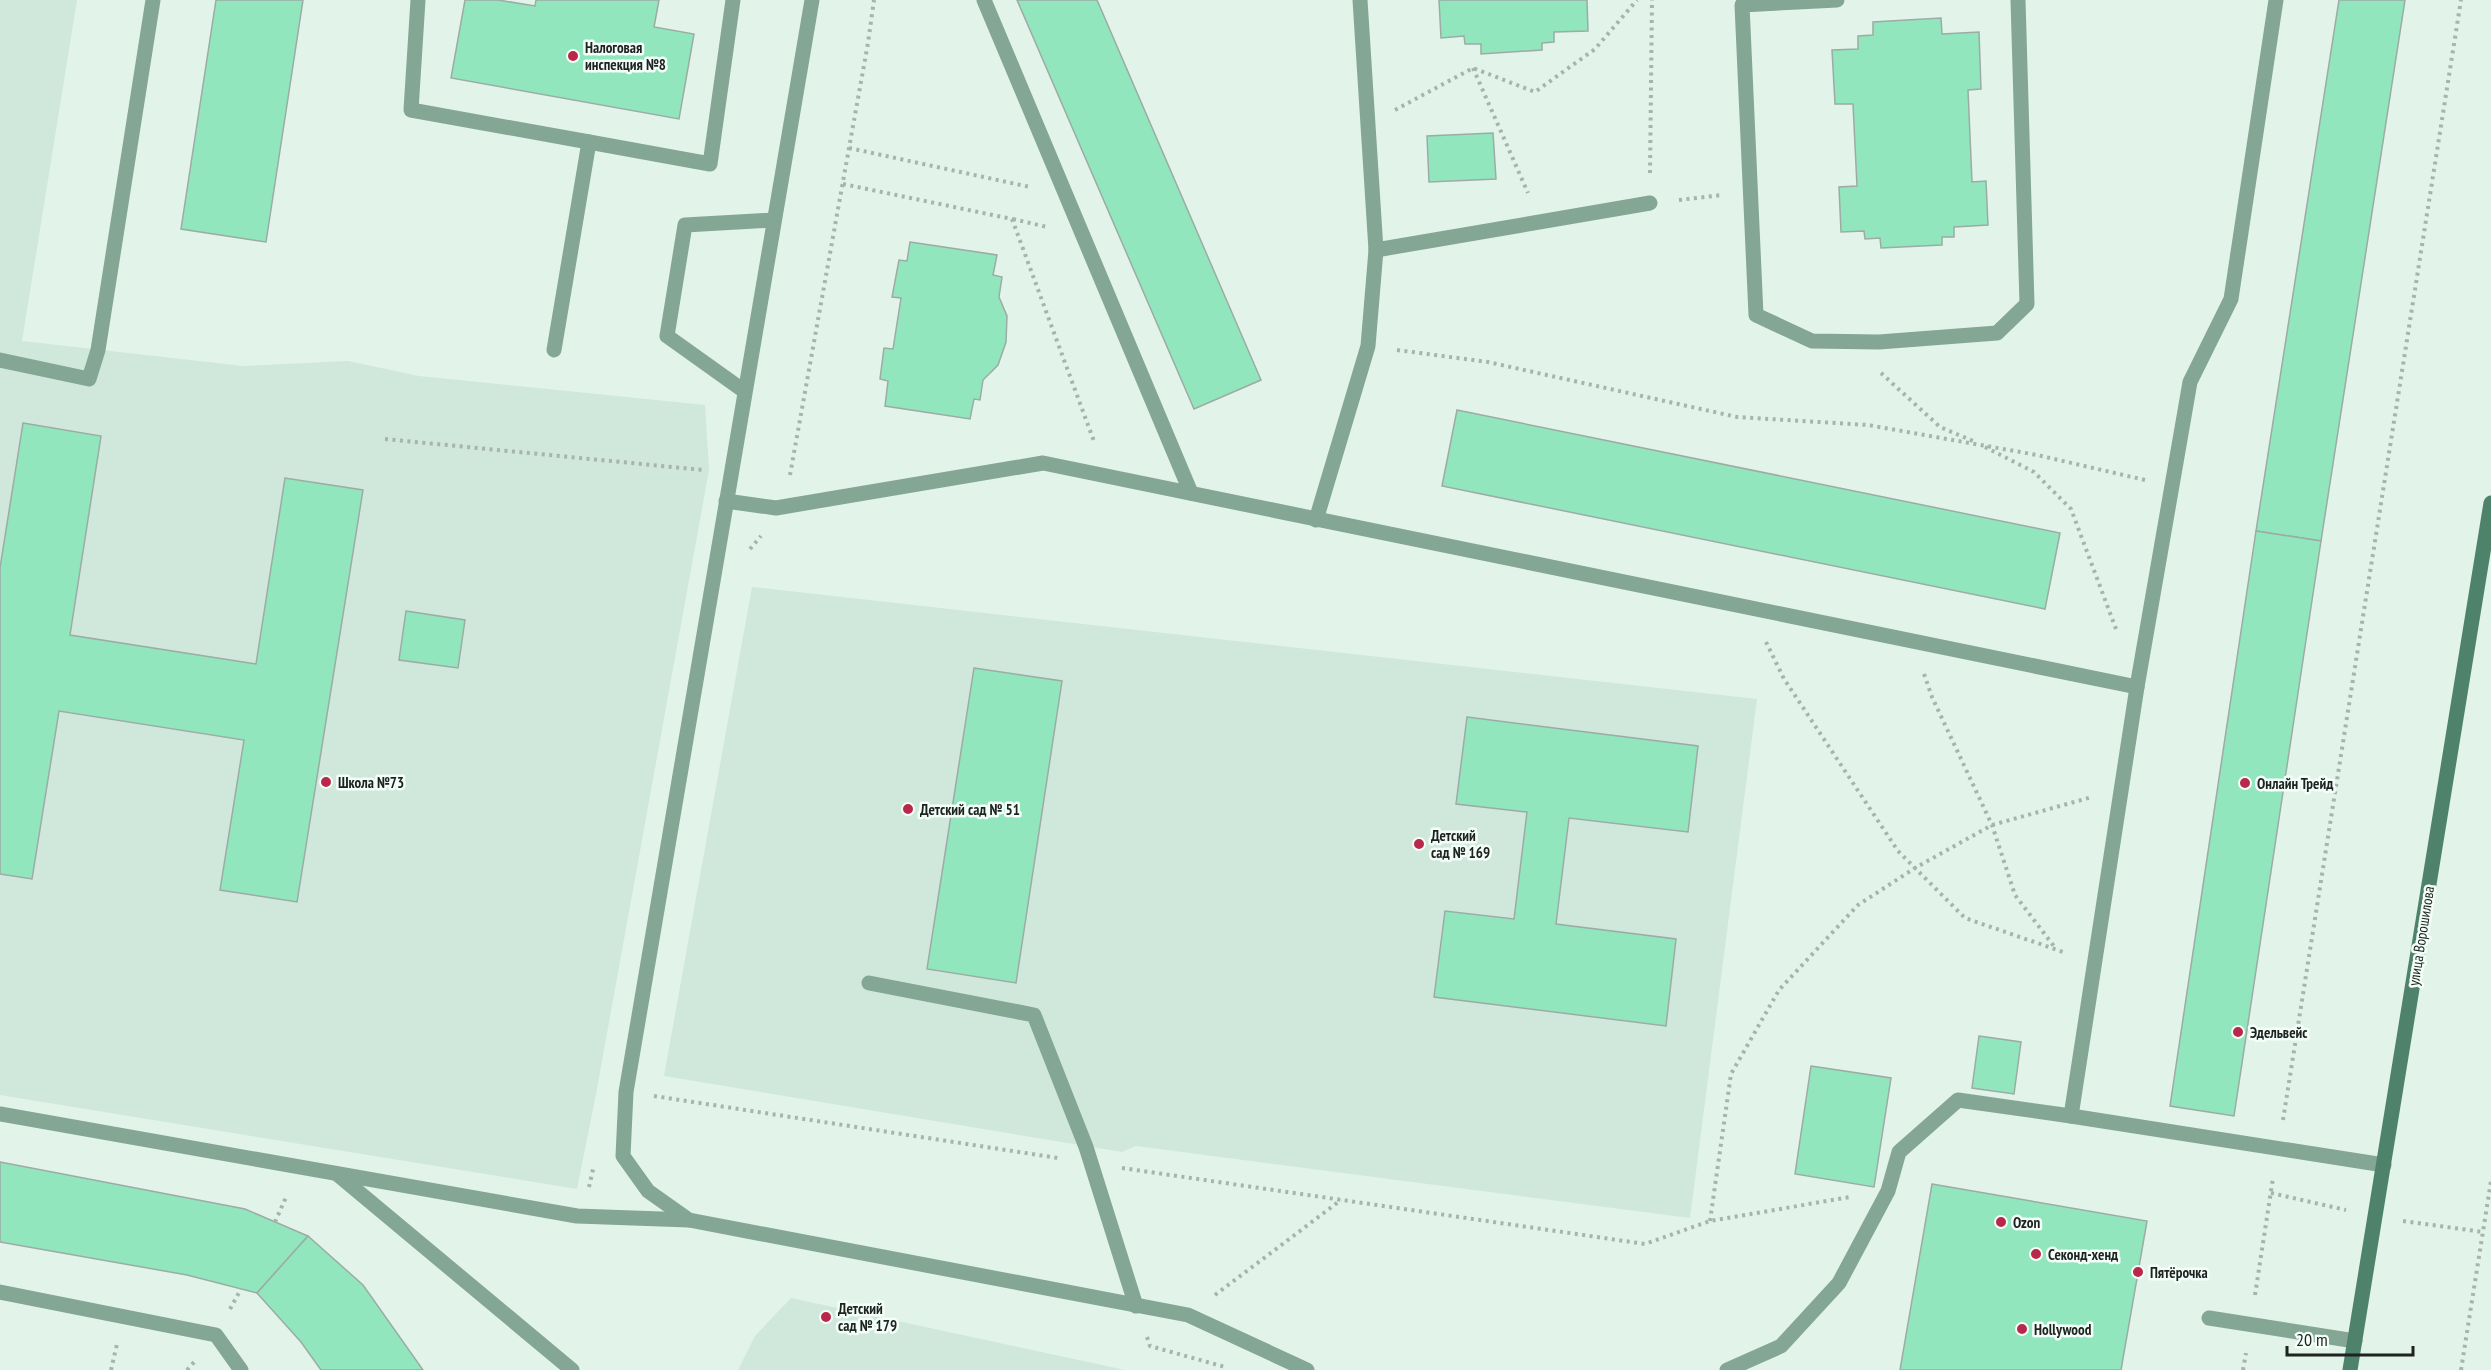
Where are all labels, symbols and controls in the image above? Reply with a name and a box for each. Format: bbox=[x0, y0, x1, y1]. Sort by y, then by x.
place label: Налоговая инспекция №8 bbox=[585, 38, 666, 74]
marker: Налоговая инспекция №8 bbox=[566, 49, 580, 63]
place label: Школа №73 bbox=[338, 773, 404, 792]
place label: Онлайн Трейд bbox=[2257, 774, 2333, 793]
marker: Школа №73 bbox=[319, 775, 333, 789]
marker: Онлайн Трейд bbox=[2238, 776, 2252, 790]
place label: Детский сад № 51 bbox=[920, 800, 1020, 819]
marker: Детский сад № 51 bbox=[901, 802, 915, 816]
place label: Детский сад № 169 bbox=[1431, 826, 1490, 862]
marker: Детский сад № 169 bbox=[1412, 837, 1426, 851]
street label: улица Ворошилова bbox=[2404, 885, 2438, 987]
place label: Эдельвейс bbox=[2250, 1023, 2308, 1042]
marker: Эдельвейс bbox=[2231, 1025, 2245, 1039]
place label: Ozon bbox=[2013, 1213, 2040, 1232]
marker: Ozon bbox=[1994, 1215, 2008, 1229]
place label: Секонд-хенд bbox=[2048, 1245, 2118, 1264]
marker: Секонд-хенд bbox=[2029, 1247, 2043, 1261]
place label: Пятёрочка bbox=[2150, 1263, 2208, 1282]
marker: Пятёрочка bbox=[2131, 1265, 2145, 1279]
place label: Детский сад № 179 bbox=[838, 1299, 897, 1335]
marker: Детский сад № 179 bbox=[819, 1310, 833, 1324]
scale bar bbox=[2287, 1319, 2413, 1357]
place label: Hollywood bbox=[2034, 1320, 2092, 1339]
marker: Hollywood bbox=[2015, 1322, 2029, 1336]
text: 20 m bbox=[2296, 1328, 2328, 1351]

